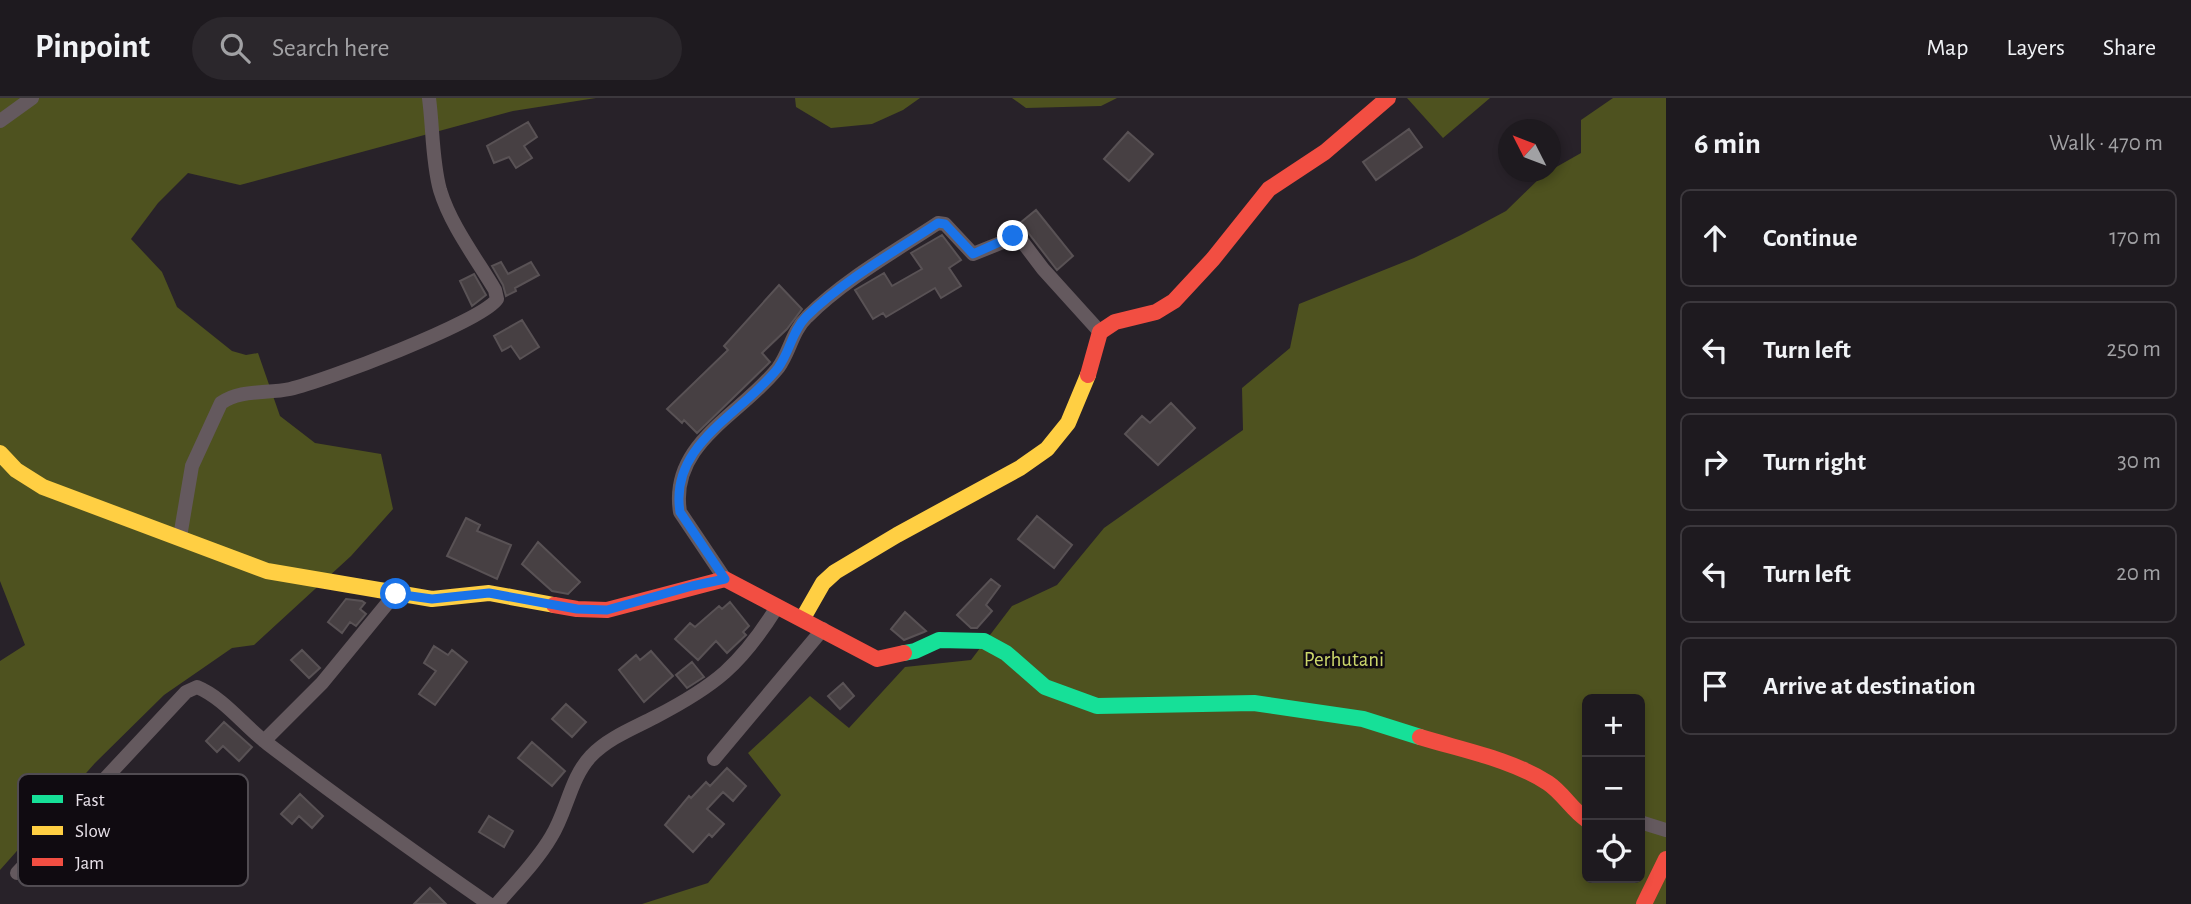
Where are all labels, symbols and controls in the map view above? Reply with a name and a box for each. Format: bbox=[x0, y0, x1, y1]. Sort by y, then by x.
search box bbox=[192, 17, 682, 80]
icon: search bbox=[216, 29, 254, 67]
text: Pinpoint bbox=[35, 31, 150, 64]
text: Search here bbox=[272, 35, 390, 61]
text: Map bbox=[1926, 36, 1968, 60]
text: Layers bbox=[2006, 36, 2065, 60]
text: Share bbox=[2103, 36, 2156, 60]
north arrow bbox=[1498, 119, 1561, 182]
text: 6 min bbox=[1694, 129, 1761, 159]
text: Walk · 470 m bbox=[2049, 132, 2163, 155]
icon: ahead bbox=[1696, 219, 1734, 257]
route end bbox=[997, 220, 1028, 251]
text: Continue bbox=[1763, 225, 1858, 251]
text: 170 m bbox=[2109, 226, 2161, 249]
icon: left bbox=[1696, 331, 1734, 369]
text: Turn left bbox=[1763, 337, 1851, 363]
text: 250 m bbox=[2107, 338, 2161, 361]
icon: right bbox=[1696, 443, 1734, 481]
text: Turn right bbox=[1763, 449, 1866, 475]
text: 30 m bbox=[2117, 450, 2161, 473]
icon: left bbox=[1696, 555, 1734, 593]
text: Turn left bbox=[1763, 561, 1851, 587]
text: 20 m bbox=[2116, 562, 2161, 585]
route start bbox=[380, 578, 411, 609]
park label: Perhutani bbox=[1304, 649, 1384, 670]
icon: arrive bbox=[1696, 667, 1734, 705]
text: Arrive at destination bbox=[1763, 673, 1976, 699]
map controls bbox=[1582, 694, 1645, 883]
button: + bbox=[1582, 694, 1645, 757]
button: − bbox=[1582, 757, 1645, 820]
legend bbox=[18, 774, 248, 886]
text: Fast bbox=[75, 791, 105, 810]
button: locate bbox=[1582, 820, 1645, 883]
text: Slow bbox=[75, 822, 111, 841]
text: Jam bbox=[75, 854, 104, 873]

